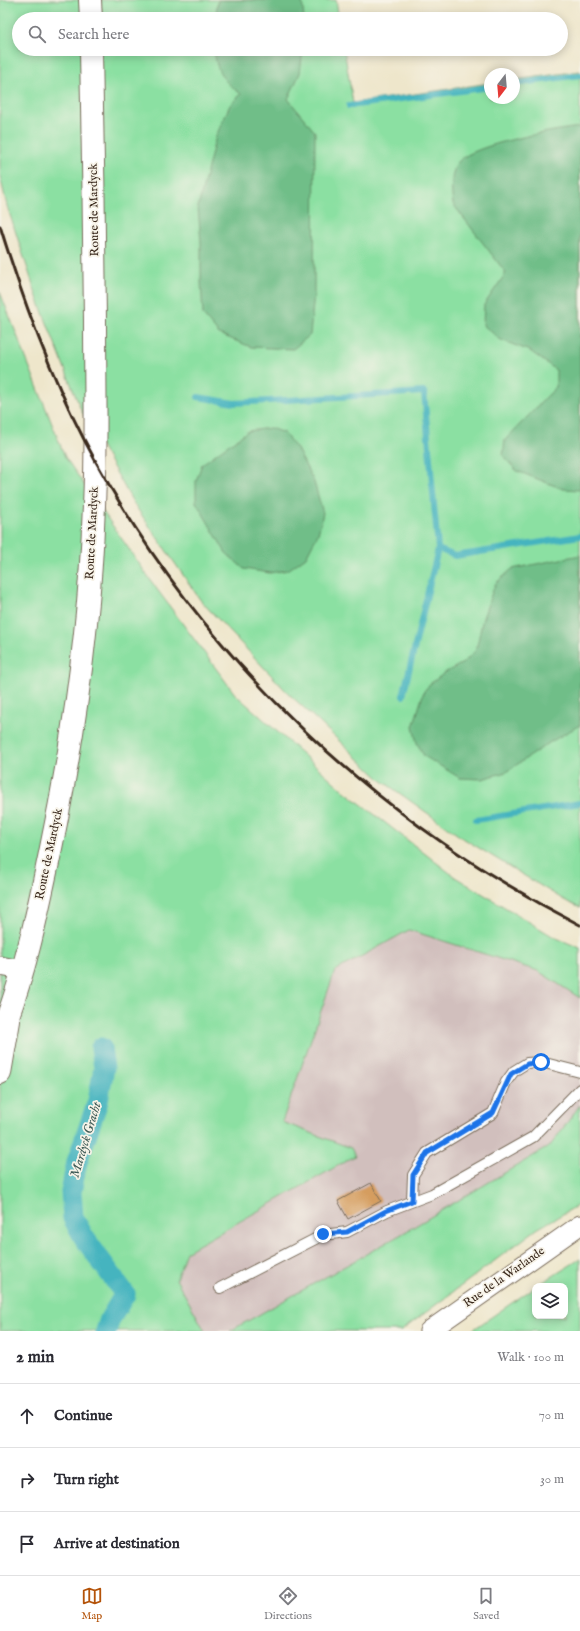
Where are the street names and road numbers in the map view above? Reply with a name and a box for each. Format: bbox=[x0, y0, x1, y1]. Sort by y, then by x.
street label: Route de Mardyck bbox=[86, 163, 102, 257]
street label: Route de Mardyck bbox=[82, 486, 102, 580]
street label: Route de Mardyck bbox=[32, 806, 66, 901]
street label: Rue de la Warlande bbox=[460, 1243, 548, 1311]

